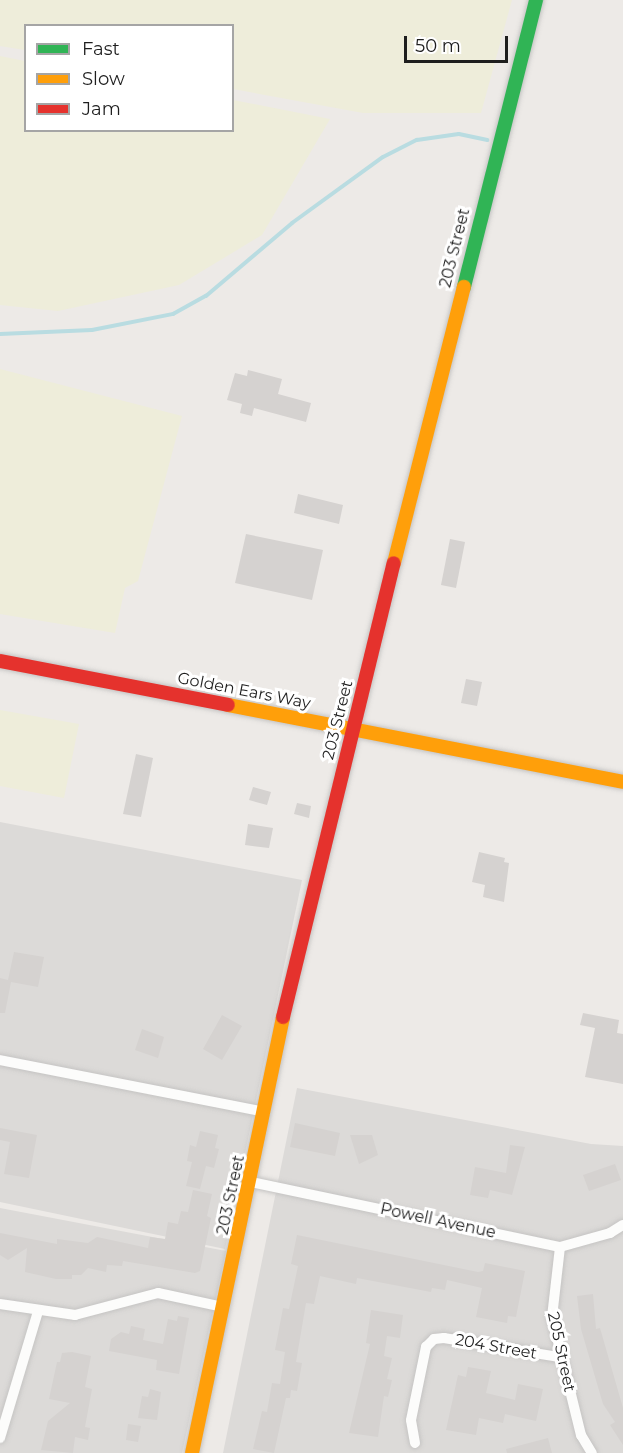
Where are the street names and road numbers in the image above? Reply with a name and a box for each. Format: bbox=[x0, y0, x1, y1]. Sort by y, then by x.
street label: 203 Street bbox=[436, 206, 474, 290]
street label: Golden Ears Way bbox=[176, 669, 312, 713]
street label: 203 Street bbox=[319, 678, 357, 762]
street label: 203 Street bbox=[213, 1153, 249, 1237]
street label: Powell Avenue bbox=[378, 1199, 498, 1243]
street label: 205 Street bbox=[543, 1310, 579, 1394]
street label: 204 Street bbox=[454, 1330, 538, 1364]

